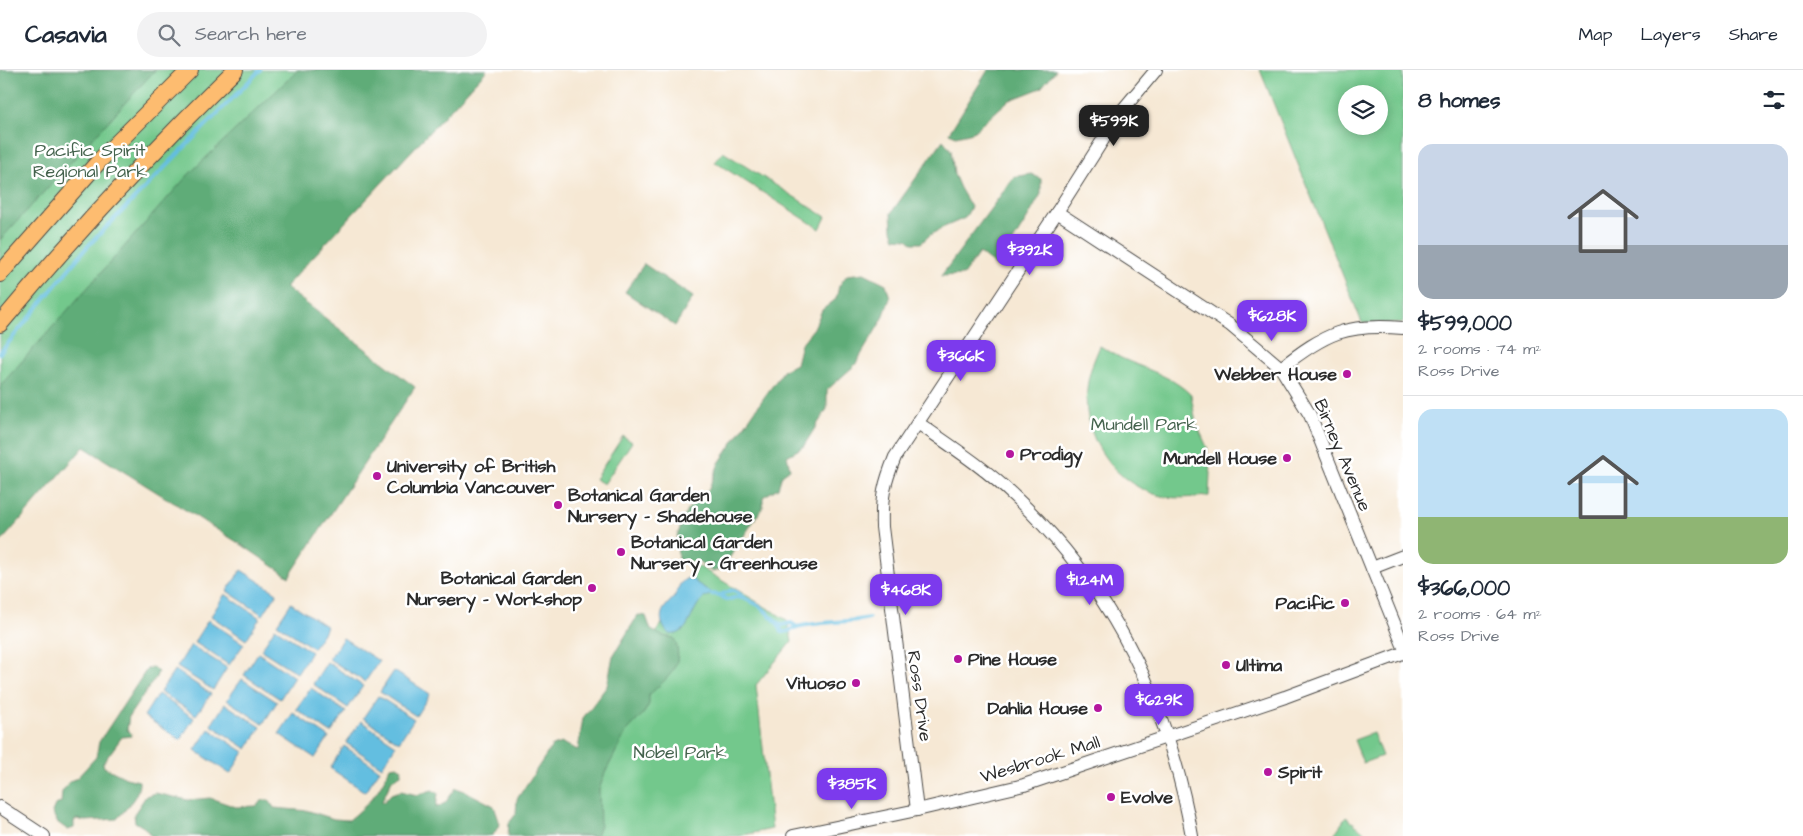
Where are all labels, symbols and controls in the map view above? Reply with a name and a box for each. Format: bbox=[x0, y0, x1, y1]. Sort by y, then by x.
search box bbox=[137, 12, 487, 57]
text: Casavia bbox=[25, 18, 107, 52]
icon: search bbox=[155, 21, 183, 49]
text: Search here bbox=[195, 21, 307, 48]
text: Map bbox=[1578, 22, 1612, 47]
text: Layers bbox=[1640, 22, 1701, 47]
text: Share bbox=[1729, 22, 1778, 47]
map controls bbox=[1338, 85, 1388, 135]
button: layers bbox=[1338, 85, 1388, 135]
text: 8 homes bbox=[1418, 86, 1500, 115]
icon: filters bbox=[1760, 86, 1788, 114]
pin: $599K bbox=[1079, 104, 1149, 147]
text: $599K bbox=[1090, 110, 1138, 132]
park label: Pacific Spirit Regional Park bbox=[33, 138, 147, 185]
icon: home bbox=[1558, 176, 1648, 266]
pin: $392K bbox=[995, 234, 1065, 276]
text: $392K bbox=[1008, 239, 1053, 261]
pin: $628K bbox=[1237, 300, 1307, 342]
text: $628K bbox=[1248, 305, 1296, 327]
text: $599,000 bbox=[1418, 309, 1512, 338]
text: 2 rooms · 74 m² bbox=[1418, 338, 1542, 360]
pin: $366K bbox=[926, 340, 996, 382]
text: $366K bbox=[938, 345, 984, 367]
text: Ross Drive bbox=[1418, 360, 1499, 382]
place label: Webber House bbox=[1213, 362, 1337, 387]
marker: Webber House bbox=[1341, 368, 1353, 380]
street label: Birney Avenue bbox=[1307, 395, 1378, 516]
park label: Mundell Park bbox=[1091, 412, 1197, 437]
place label: Prodigy bbox=[1020, 442, 1083, 468]
icon: home bbox=[1558, 442, 1648, 532]
place label: Mundell House bbox=[1163, 446, 1277, 471]
marker: Prodigy bbox=[1004, 448, 1016, 460]
marker: Mundell House bbox=[1281, 452, 1293, 464]
place label: University of British Columbia Vancouver bbox=[387, 454, 556, 500]
marker: University of British Columbia Vancouver bbox=[371, 470, 383, 482]
place label: Botanical Garden Nursery - Shadehouse bbox=[568, 483, 753, 530]
marker: Botanical Garden Nursery - Shadehouse bbox=[552, 499, 564, 511]
place label: Botanical Garden Nursery - Greenhouse bbox=[631, 530, 818, 577]
marker: Botanical Garden Nursery - Greenhouse bbox=[615, 546, 627, 558]
pin: $1.24M bbox=[1049, 564, 1131, 606]
place label: Botanical Garden Nursery - Workshop bbox=[407, 566, 582, 613]
text: $1.24M bbox=[1067, 569, 1113, 591]
pin: $468K bbox=[871, 574, 941, 616]
text: $366,000 bbox=[1418, 574, 1510, 603]
text: $468K bbox=[881, 579, 931, 601]
marker: Botanical Garden Nursery - Workshop bbox=[586, 582, 598, 594]
place label: Pacific bbox=[1275, 591, 1336, 616]
marker: Pacific bbox=[1339, 597, 1351, 609]
text: 2 rooms · 64 m² bbox=[1418, 603, 1542, 625]
text: Ross Drive bbox=[1418, 625, 1499, 647]
place label: Pine House bbox=[968, 647, 1057, 672]
street label: Ross Drive bbox=[901, 649, 938, 743]
marker: Pine House bbox=[952, 653, 964, 665]
place label: Ultima bbox=[1236, 653, 1283, 678]
marker: Ultima bbox=[1220, 659, 1232, 671]
place label: Vituoso bbox=[785, 671, 847, 696]
marker: Vituoso bbox=[850, 677, 862, 689]
pin: $629K bbox=[1124, 684, 1194, 726]
text: $629K bbox=[1136, 689, 1182, 711]
place label: Dahlia House bbox=[987, 696, 1088, 721]
marker: Dahlia House bbox=[1092, 702, 1104, 714]
street label: Wesbrook Mall bbox=[977, 729, 1103, 790]
park label: Nobel Park bbox=[634, 740, 726, 765]
place label: Spirit bbox=[1277, 760, 1323, 785]
marker: Spirit bbox=[1262, 766, 1274, 778]
pin: $385K bbox=[817, 768, 887, 810]
text: $385K bbox=[828, 773, 876, 795]
place label: Evolve bbox=[1121, 785, 1173, 810]
marker: Evolve bbox=[1105, 791, 1117, 803]

